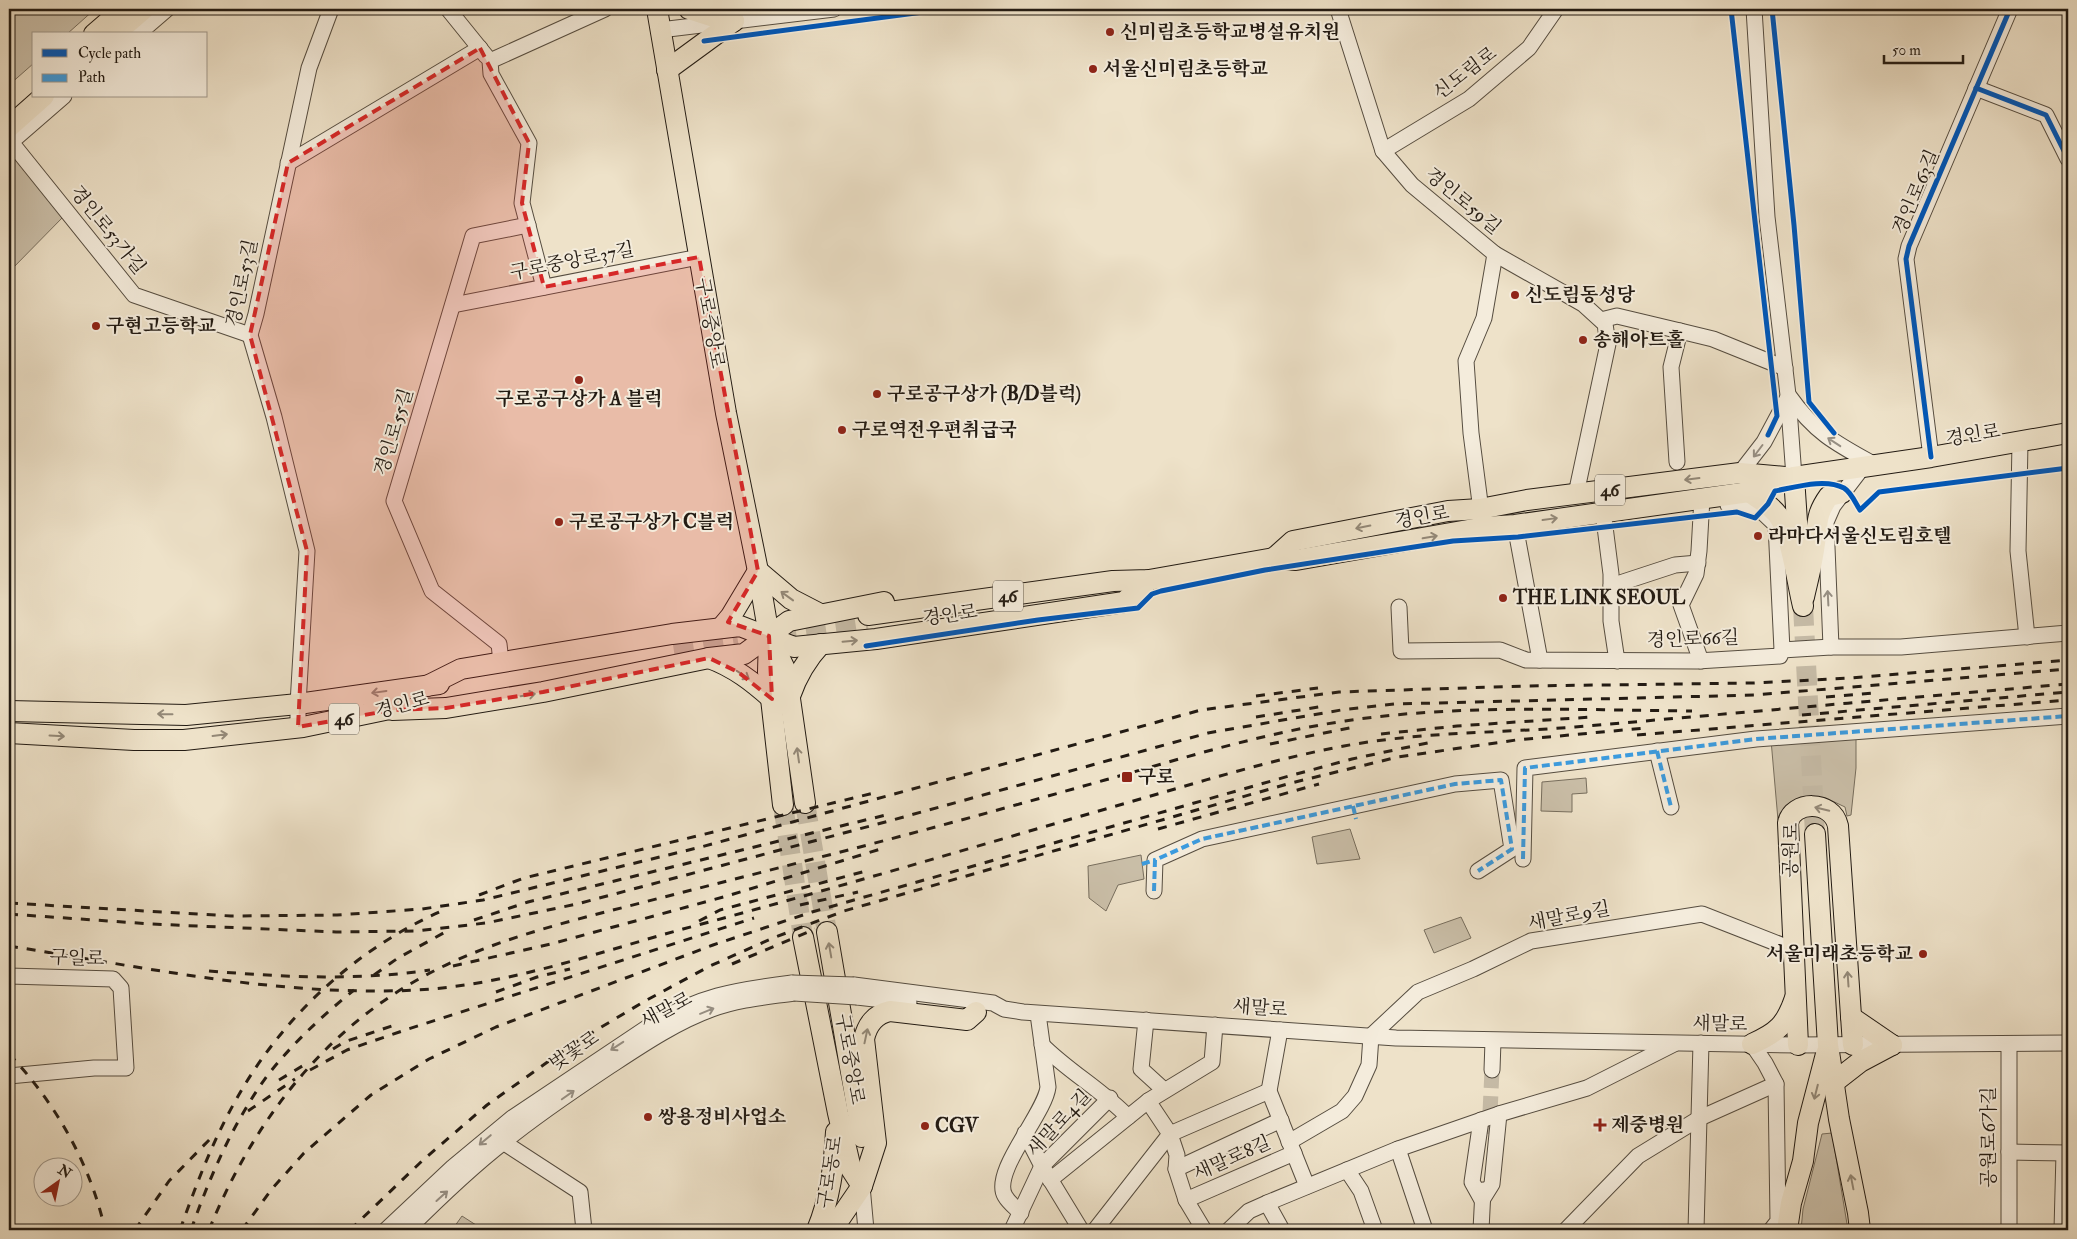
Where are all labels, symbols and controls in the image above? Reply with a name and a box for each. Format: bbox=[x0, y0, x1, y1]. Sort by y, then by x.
place label: 신미림초등학교병설유치원 bbox=[1120, 20, 1340, 44]
marker: 신미림초등학교병설유치원 bbox=[1104, 26, 1116, 38]
legend bbox=[32, 32, 208, 98]
scale bar bbox=[1884, 32, 1963, 64]
street label: 신도림로 bbox=[1428, 41, 1502, 105]
text: 50 m bbox=[1892, 41, 1921, 60]
text: Cycle path bbox=[78, 44, 141, 64]
place label: 서울신미림초등학교 bbox=[1103, 57, 1268, 81]
marker: 서울신미림초등학교 bbox=[1087, 63, 1099, 75]
text: Path bbox=[78, 68, 105, 87]
street label: 경인로63길 bbox=[1887, 146, 1945, 238]
street label: 경인로59길 bbox=[1420, 162, 1506, 240]
street label: 경인로53가길 bbox=[65, 181, 151, 279]
street label: 경인로53길 bbox=[221, 237, 263, 329]
street label: 구로중앙로37길 bbox=[508, 237, 636, 285]
street label: 구로중앙로 bbox=[690, 276, 730, 370]
place label: 신도림동성당 bbox=[1525, 283, 1636, 307]
marker: 신도림동성당 bbox=[1509, 289, 1521, 301]
place label: 구현고등학교 bbox=[106, 314, 216, 338]
marker: 구현고등학교 bbox=[90, 320, 102, 332]
place label: 송해아트홀 bbox=[1593, 328, 1685, 352]
marker: 송해아트홀 bbox=[1577, 334, 1589, 346]
marker: 구로공구상가 A 블럭 bbox=[573, 374, 585, 386]
place label: 구로공구상가 (B/D블럭) bbox=[887, 382, 1081, 406]
street label: 경인로55길 bbox=[369, 385, 419, 479]
place label: 구로공구상가 A 블럭 bbox=[496, 387, 662, 411]
marker: 구로공구상가 (B/D블럭) bbox=[871, 388, 883, 400]
place label: 구로역전우편취급국 bbox=[852, 418, 1017, 442]
street label: 경인로 bbox=[1944, 419, 2002, 451]
marker: 구로역전우편취급국 bbox=[836, 424, 848, 436]
one-way arrow bbox=[1827, 437, 1841, 447]
one-way arrow bbox=[1753, 444, 1763, 458]
road number: 46 bbox=[1595, 474, 1625, 506]
one-way arrow bbox=[1684, 474, 1700, 484]
street label: 경인로 bbox=[1393, 500, 1451, 534]
place label: 구로공구상가 C블럭 bbox=[569, 510, 734, 534]
one-way arrow bbox=[1542, 514, 1558, 524]
marker: 구로공구상가 C블럭 bbox=[553, 516, 565, 528]
one-way arrow bbox=[1355, 523, 1371, 533]
place label: 라마다서울신도림호텔 bbox=[1768, 524, 1952, 548]
marker: 라마다서울신도림호텔 bbox=[1752, 530, 1764, 542]
one-way arrow bbox=[1422, 531, 1438, 541]
road number: 46 bbox=[993, 580, 1023, 612]
place label: THE LINK SEOUL bbox=[1512, 586, 1686, 610]
one-way arrow bbox=[1824, 590, 1833, 606]
one-way arrow bbox=[780, 591, 794, 601]
marker: THE LINK SEOUL bbox=[1497, 592, 1509, 604]
street label: 경인로 bbox=[921, 599, 979, 631]
street label: 경인로66길 bbox=[1646, 625, 1740, 653]
one-way arrow bbox=[842, 636, 858, 646]
one-way arrow bbox=[735, 670, 749, 680]
street label: 경인로 bbox=[372, 686, 432, 724]
one-way arrow bbox=[371, 688, 387, 698]
one-way arrow bbox=[519, 689, 535, 699]
road number: 46 bbox=[329, 704, 359, 734]
one-way arrow bbox=[158, 709, 174, 719]
one-way arrow bbox=[211, 730, 227, 740]
one-way arrow bbox=[49, 731, 65, 740]
one-way arrow bbox=[793, 747, 803, 763]
place label: 구로 bbox=[1138, 765, 1175, 789]
marker: 구로 bbox=[1120, 770, 1134, 784]
one-way arrow bbox=[1814, 804, 1830, 813]
street label: 공원로 bbox=[1779, 822, 1803, 878]
street label: 새말로9길 bbox=[1526, 896, 1612, 936]
place label: 서울미래초등학교 bbox=[1766, 942, 1913, 966]
one-way arrow bbox=[825, 943, 835, 959]
street label: 구일로 bbox=[49, 945, 105, 971]
marker: 서울미래초등학교 bbox=[1917, 948, 1929, 960]
one-way arrow bbox=[1844, 971, 1853, 987]
street label: 새말로 bbox=[636, 986, 696, 1034]
street label: 새말로 bbox=[1232, 994, 1288, 1022]
one-way arrow bbox=[699, 1006, 714, 1015]
street label: 구로중앙로 bbox=[830, 1012, 870, 1106]
street label: 새말로 bbox=[1692, 1012, 1748, 1036]
street label: 벚꽃로 bbox=[544, 1026, 604, 1076]
one-way arrow bbox=[862, 1028, 872, 1044]
one-way arrow bbox=[611, 1042, 625, 1052]
street label: 새말로4길 bbox=[1022, 1084, 1096, 1162]
one-way arrow bbox=[1811, 1084, 1820, 1100]
street label: 공원로6가길 bbox=[1977, 1086, 2001, 1188]
one-way arrow bbox=[561, 1090, 575, 1100]
place label: 쌍용정비사업소 bbox=[658, 1105, 786, 1129]
marker: 쌍용정비사업소 bbox=[642, 1111, 654, 1123]
place label: 제중병원 bbox=[1611, 1113, 1684, 1137]
place label: CGV bbox=[935, 1114, 980, 1138]
marker: 제중병원 bbox=[1593, 1118, 1607, 1132]
marker: CGV bbox=[919, 1120, 931, 1132]
street label: 새말로8길 bbox=[1190, 1130, 1274, 1186]
street label: 구로동로 bbox=[812, 1134, 848, 1210]
one-way arrow bbox=[478, 1135, 491, 1146]
north arrow bbox=[32, 1156, 82, 1206]
text: N bbox=[54, 1160, 75, 1182]
one-way arrow bbox=[1847, 1175, 1856, 1191]
one-way arrow bbox=[435, 1190, 448, 1202]

